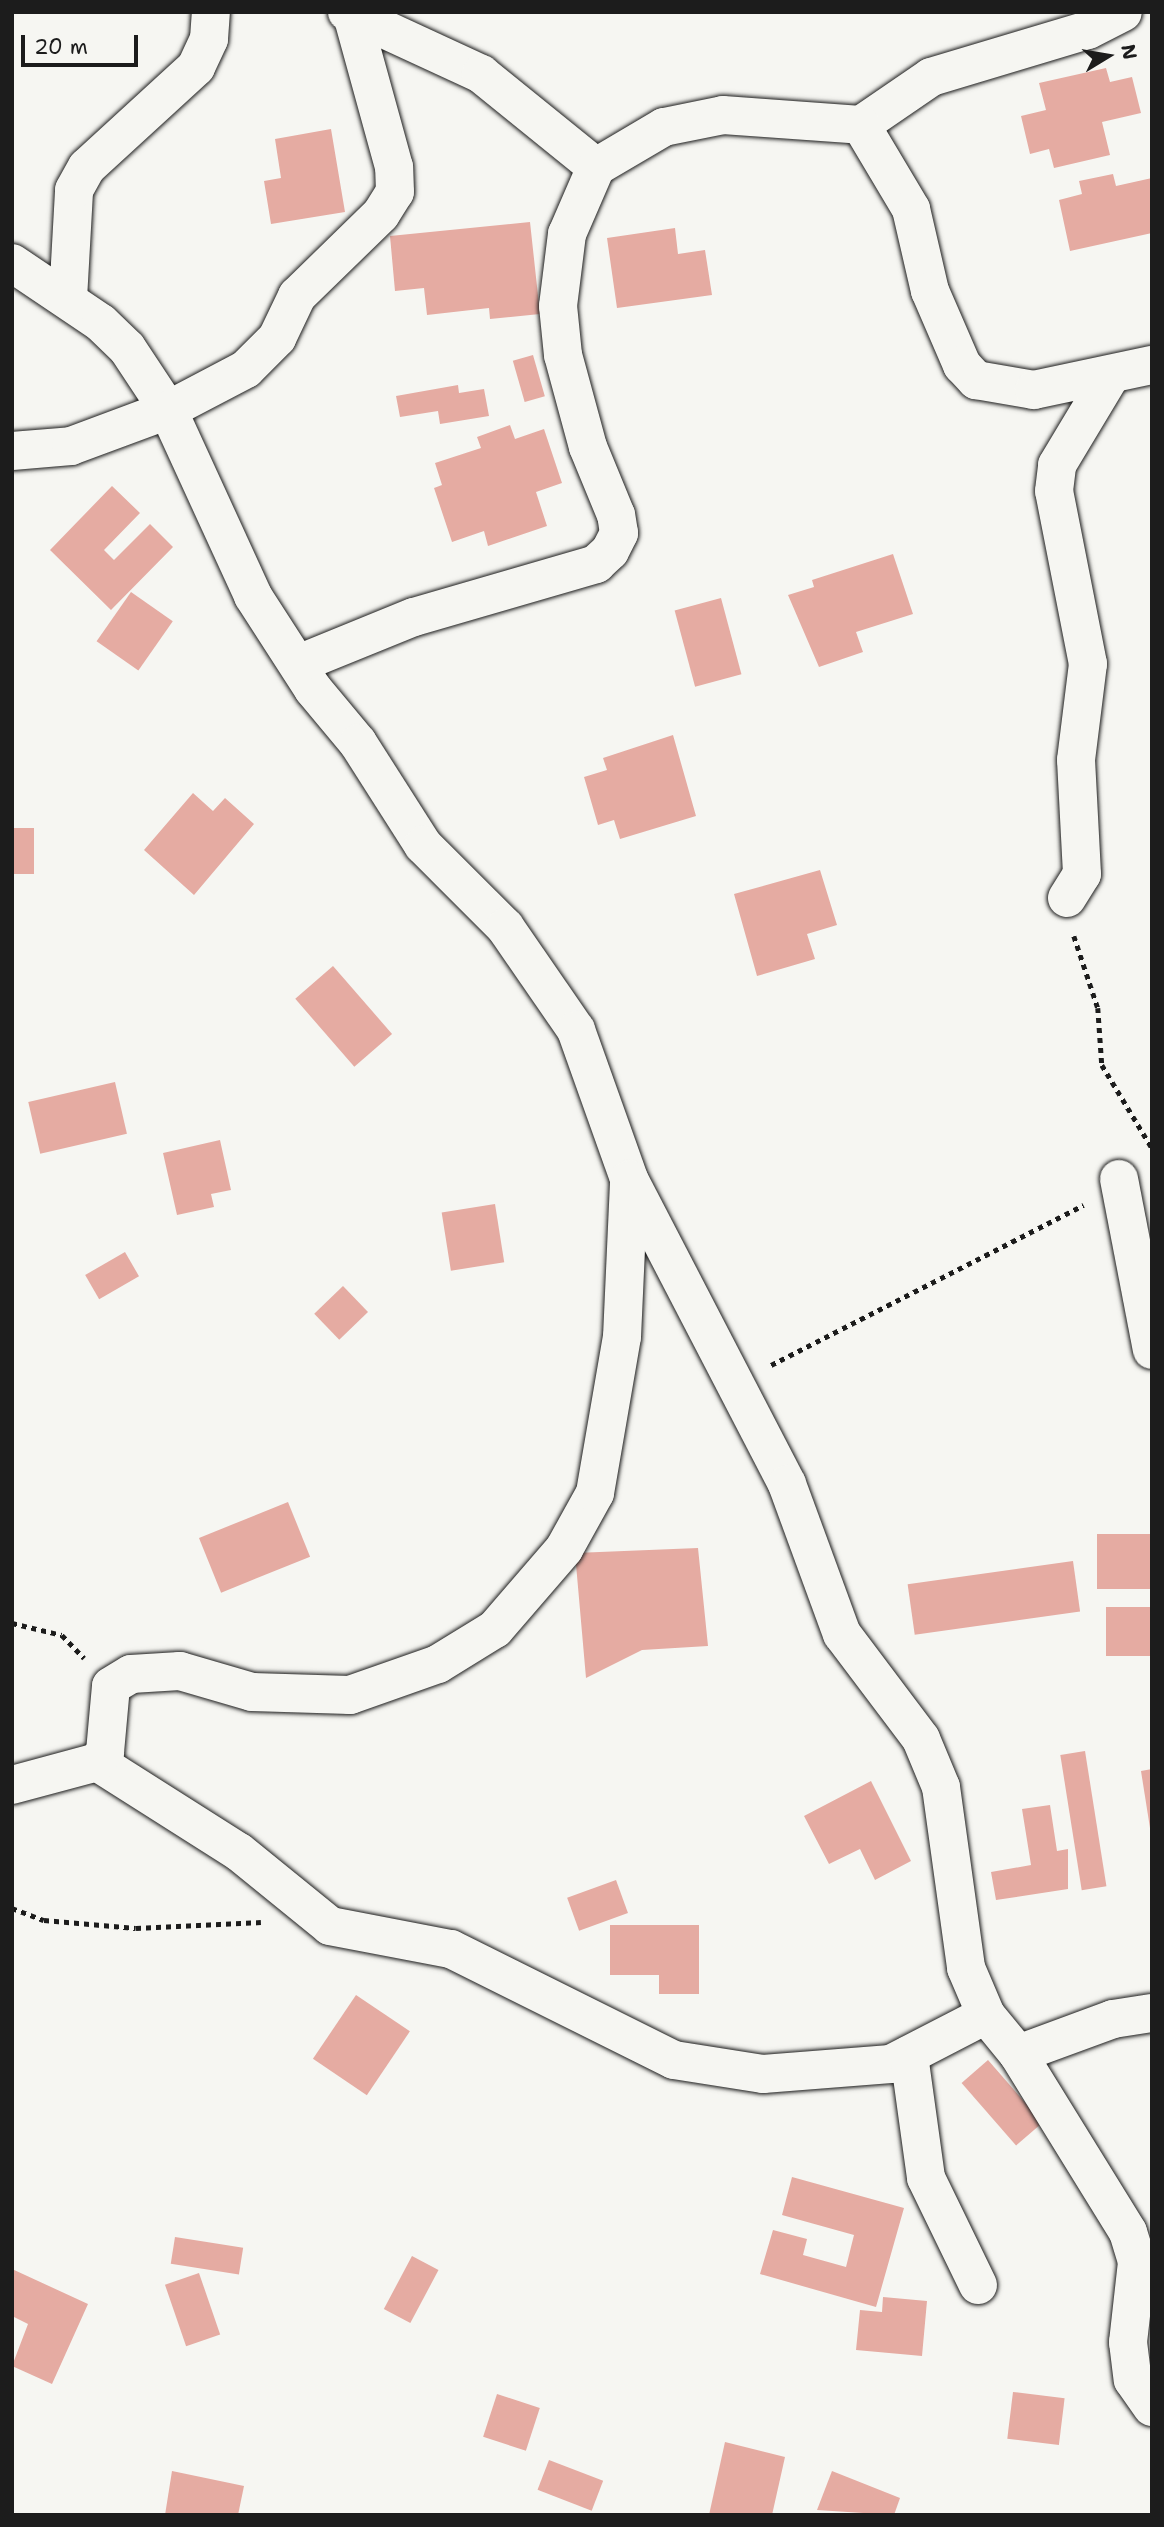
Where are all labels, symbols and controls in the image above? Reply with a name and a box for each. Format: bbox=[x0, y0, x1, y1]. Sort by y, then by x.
scale bar bbox=[24, 21, 142, 65]
north arrow bbox=[1073, 21, 1143, 91]
text: 20 m bbox=[34, 33, 88, 61]
text: N bbox=[1115, 42, 1143, 62]

